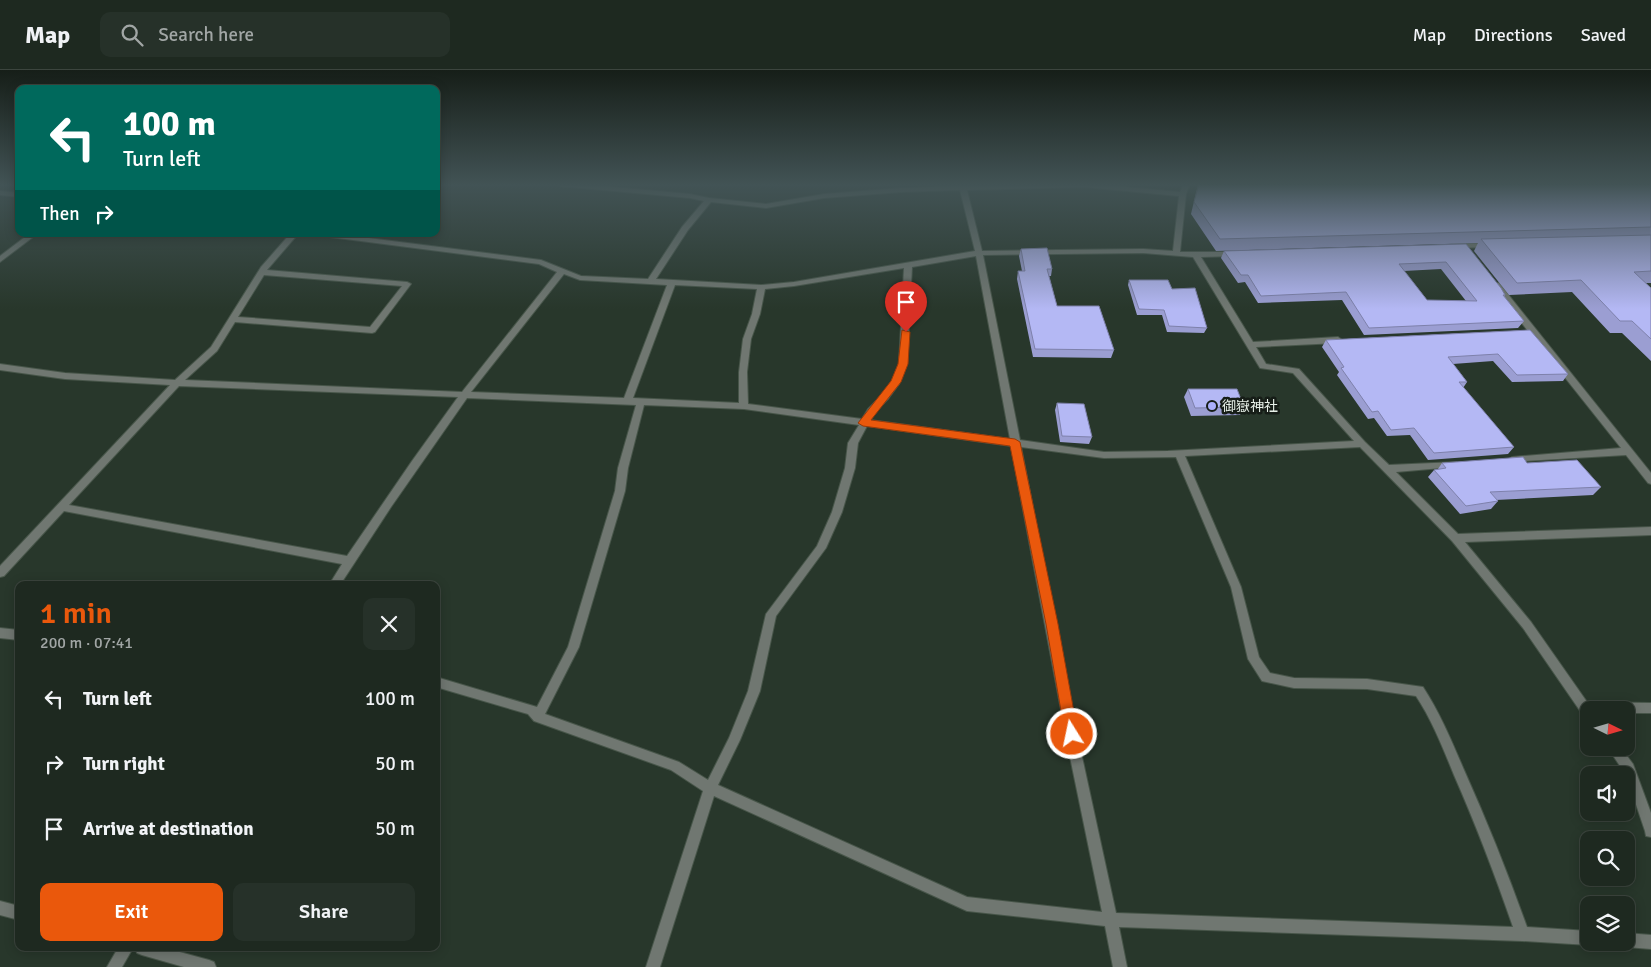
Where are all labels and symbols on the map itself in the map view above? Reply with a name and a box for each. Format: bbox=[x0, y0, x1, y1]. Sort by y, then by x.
pin bbox=[885, 281, 927, 332]
place label: 御嶽神社 bbox=[1222, 398, 1278, 415]
marker: 御嶽神社 bbox=[1206, 400, 1218, 412]
north arrow bbox=[1580, 701, 1635, 756]
position arrow bbox=[1045, 707, 1097, 759]

